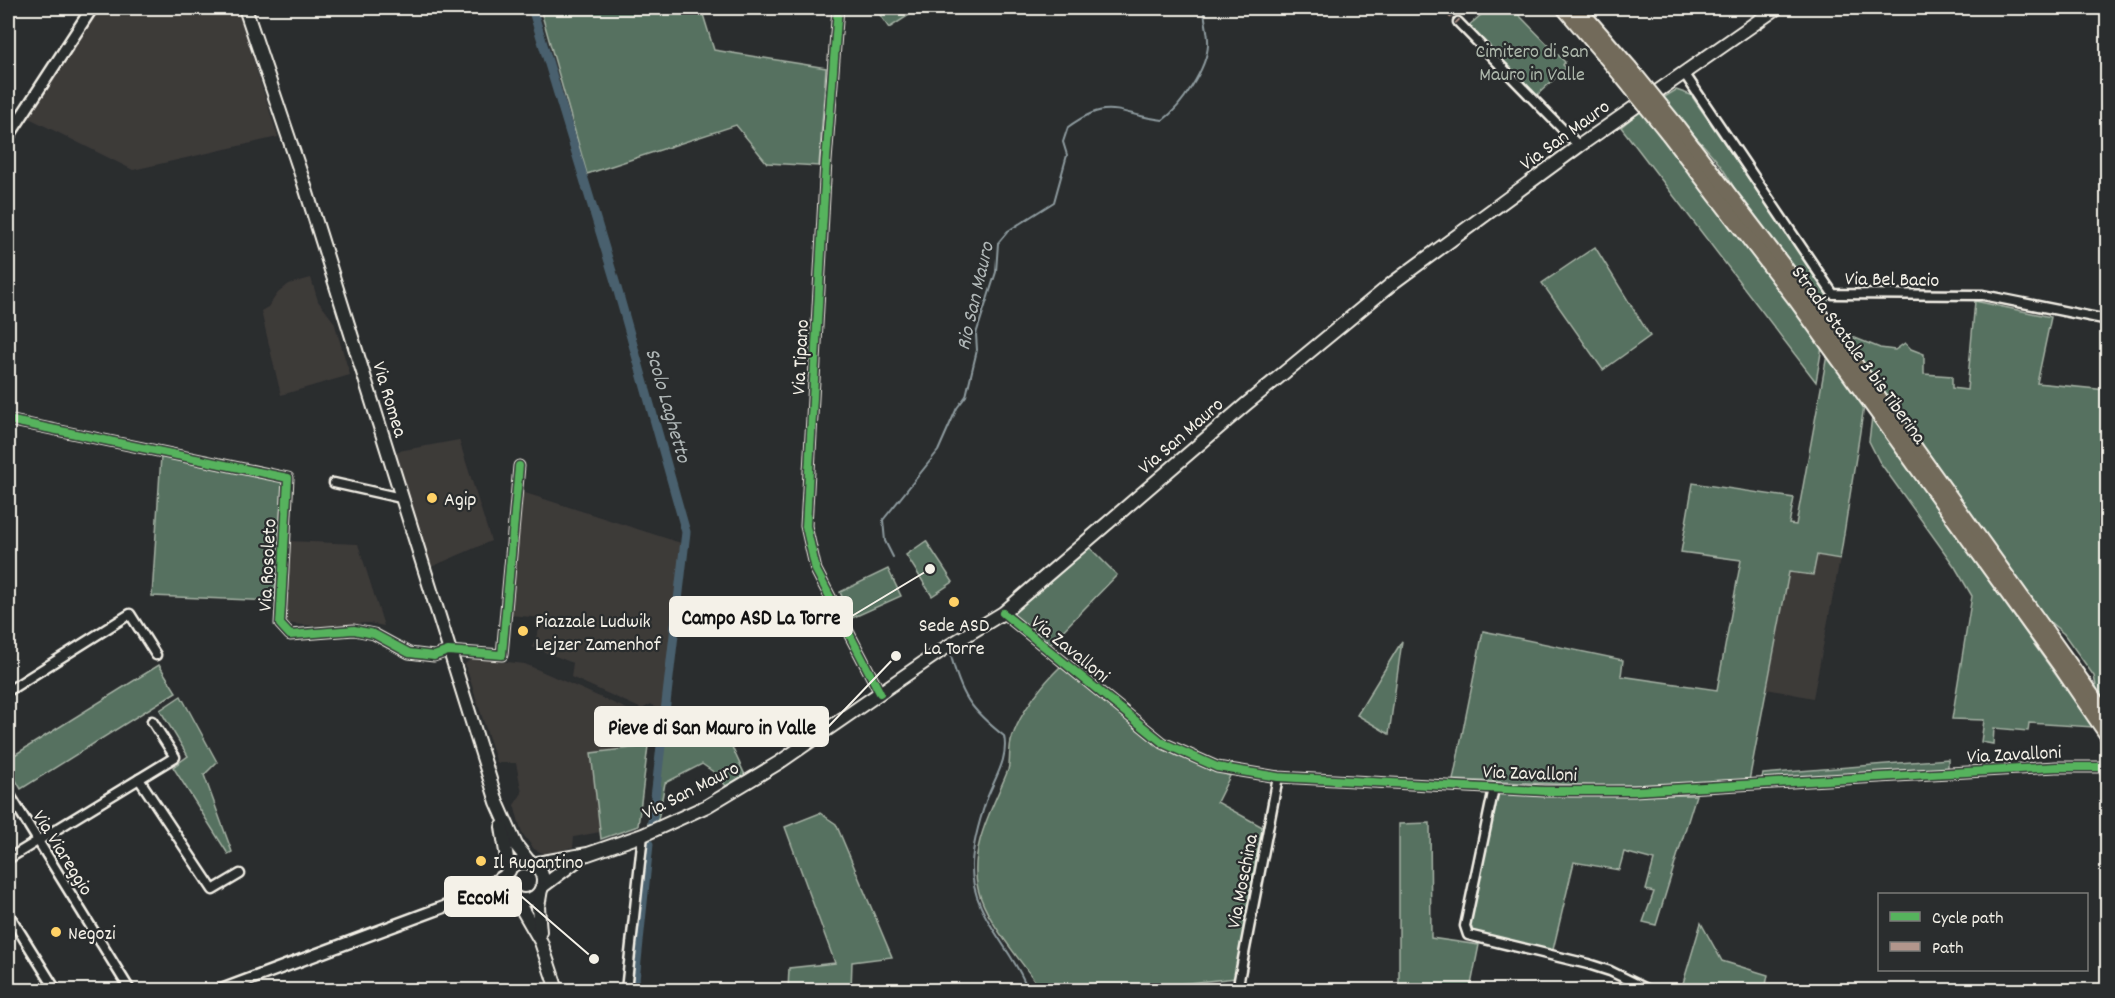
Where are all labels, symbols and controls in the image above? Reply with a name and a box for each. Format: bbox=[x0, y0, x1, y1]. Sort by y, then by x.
park label: Cimitero di San Mauro in Valle bbox=[1475, 39, 1589, 90]
street label: Via San Mauro bbox=[1515, 94, 1617, 179]
water label: Rio San Mauro bbox=[950, 238, 1004, 354]
street label: Strada Statale 3 bis Tiberina bbox=[1783, 261, 1932, 451]
street label: Via Bel Bacio bbox=[1845, 266, 1939, 296]
street label: Via Tipano bbox=[786, 319, 818, 396]
water label: Scolo Laghetto bbox=[635, 345, 697, 468]
street label: Via Romea bbox=[363, 359, 413, 442]
street label: Via San Mauro bbox=[1133, 392, 1231, 482]
place label: Agip bbox=[444, 487, 477, 515]
marker: Agip bbox=[425, 491, 439, 505]
street label: Via Rosoleto bbox=[253, 518, 285, 612]
marker: Sede ASD La Torre bbox=[947, 595, 961, 609]
callout: Campo ASD La Torre bbox=[670, 597, 852, 636]
text: Campo ASD La Torre bbox=[682, 605, 840, 635]
place label: Piazzale Ludwik Lejzer Zamenhof bbox=[535, 609, 662, 660]
street label: Via Zavalloni bbox=[1024, 610, 1115, 691]
place label: Sede ASD La Torre bbox=[919, 613, 989, 664]
marker: Piazzale Ludwik Lejzer Zamenhof bbox=[516, 624, 530, 638]
callout: Pieve di San Mauro in Valle bbox=[595, 707, 828, 746]
text: Pieve di San Mauro in Valle bbox=[608, 715, 816, 745]
street label: Via Zavalloni bbox=[1966, 740, 2062, 772]
street label: Via San Mauro bbox=[638, 755, 745, 828]
street label: Via Zavalloni bbox=[1482, 759, 1578, 791]
street label: Via Viareggio bbox=[24, 805, 99, 902]
street label: Via Moschina bbox=[1221, 831, 1267, 931]
place label: Il Rugantino bbox=[493, 850, 584, 878]
marker: Il Rugantino bbox=[474, 854, 488, 868]
callout: EccoMi bbox=[445, 877, 521, 916]
text: EccoMi bbox=[457, 885, 509, 915]
legend bbox=[1878, 893, 2088, 971]
text: Cycle path bbox=[1932, 907, 2003, 932]
place label: Negozi bbox=[68, 921, 116, 949]
marker: Negozi bbox=[49, 925, 63, 939]
text: Path bbox=[1932, 937, 1964, 962]

